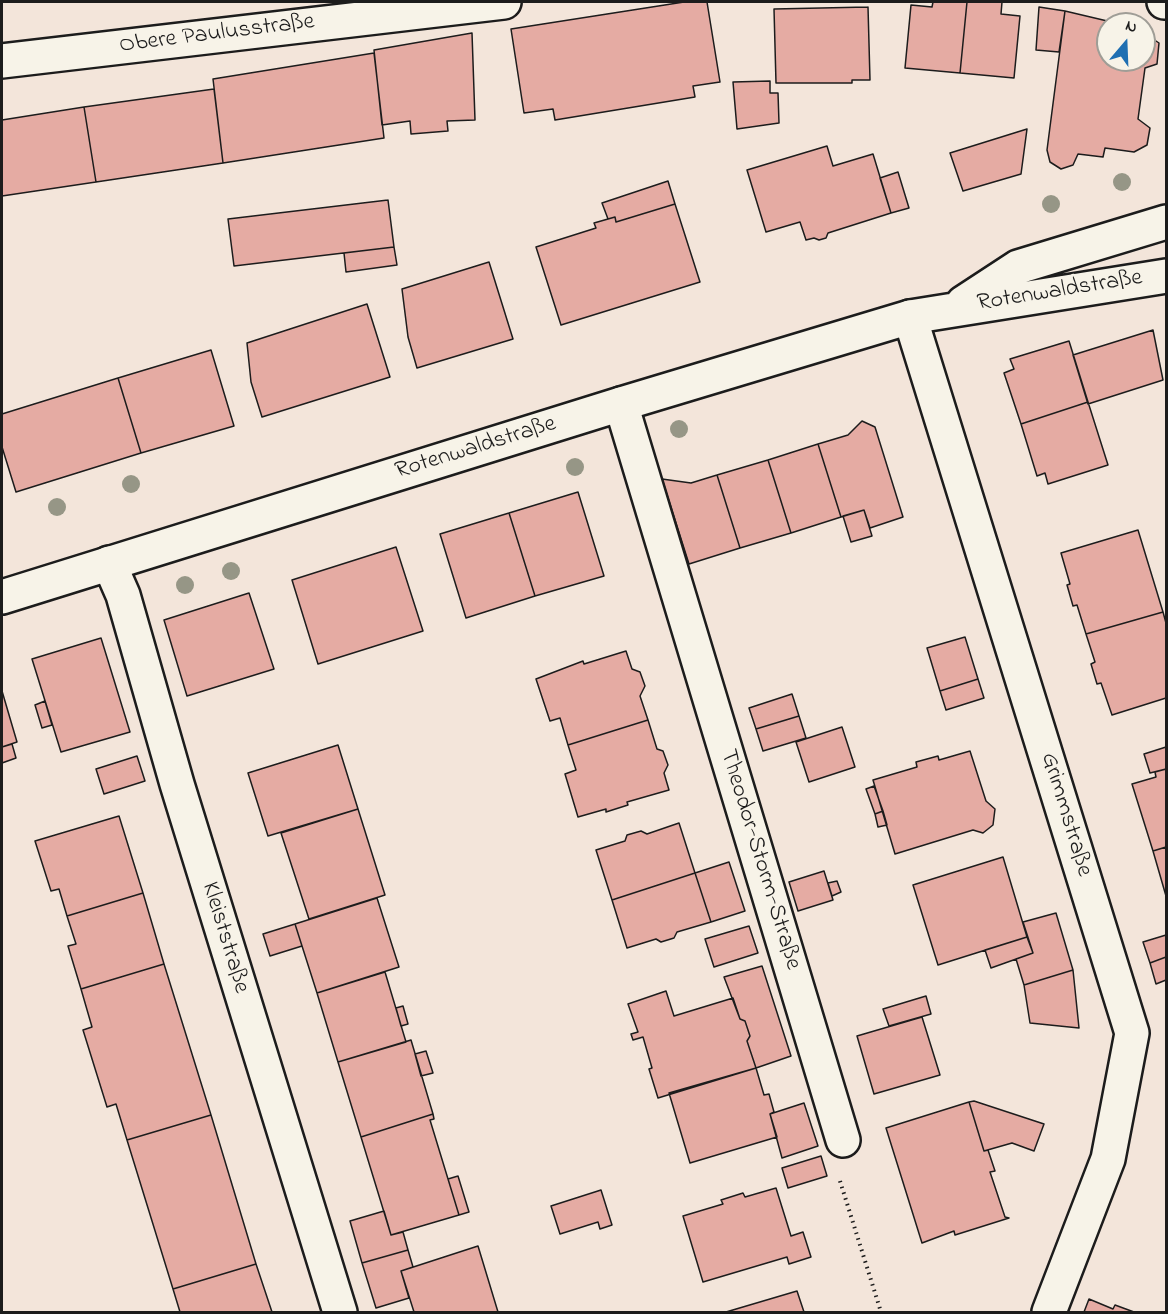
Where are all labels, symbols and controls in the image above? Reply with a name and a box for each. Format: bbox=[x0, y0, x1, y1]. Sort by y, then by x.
street label: Obere Paulusstraße bbox=[118, 9, 316, 61]
north arrow bbox=[1096, 12, 1156, 72]
text: N bbox=[1122, 14, 1140, 40]
street label: Rotenwaldstraße bbox=[975, 265, 1145, 319]
street label: Rotenwaldstraße bbox=[392, 411, 560, 487]
street label: Theodor-Storm-Straße bbox=[712, 746, 806, 974]
street label: Grimmstraße bbox=[1033, 750, 1097, 880]
street label: Kleiststraße bbox=[193, 879, 255, 997]

